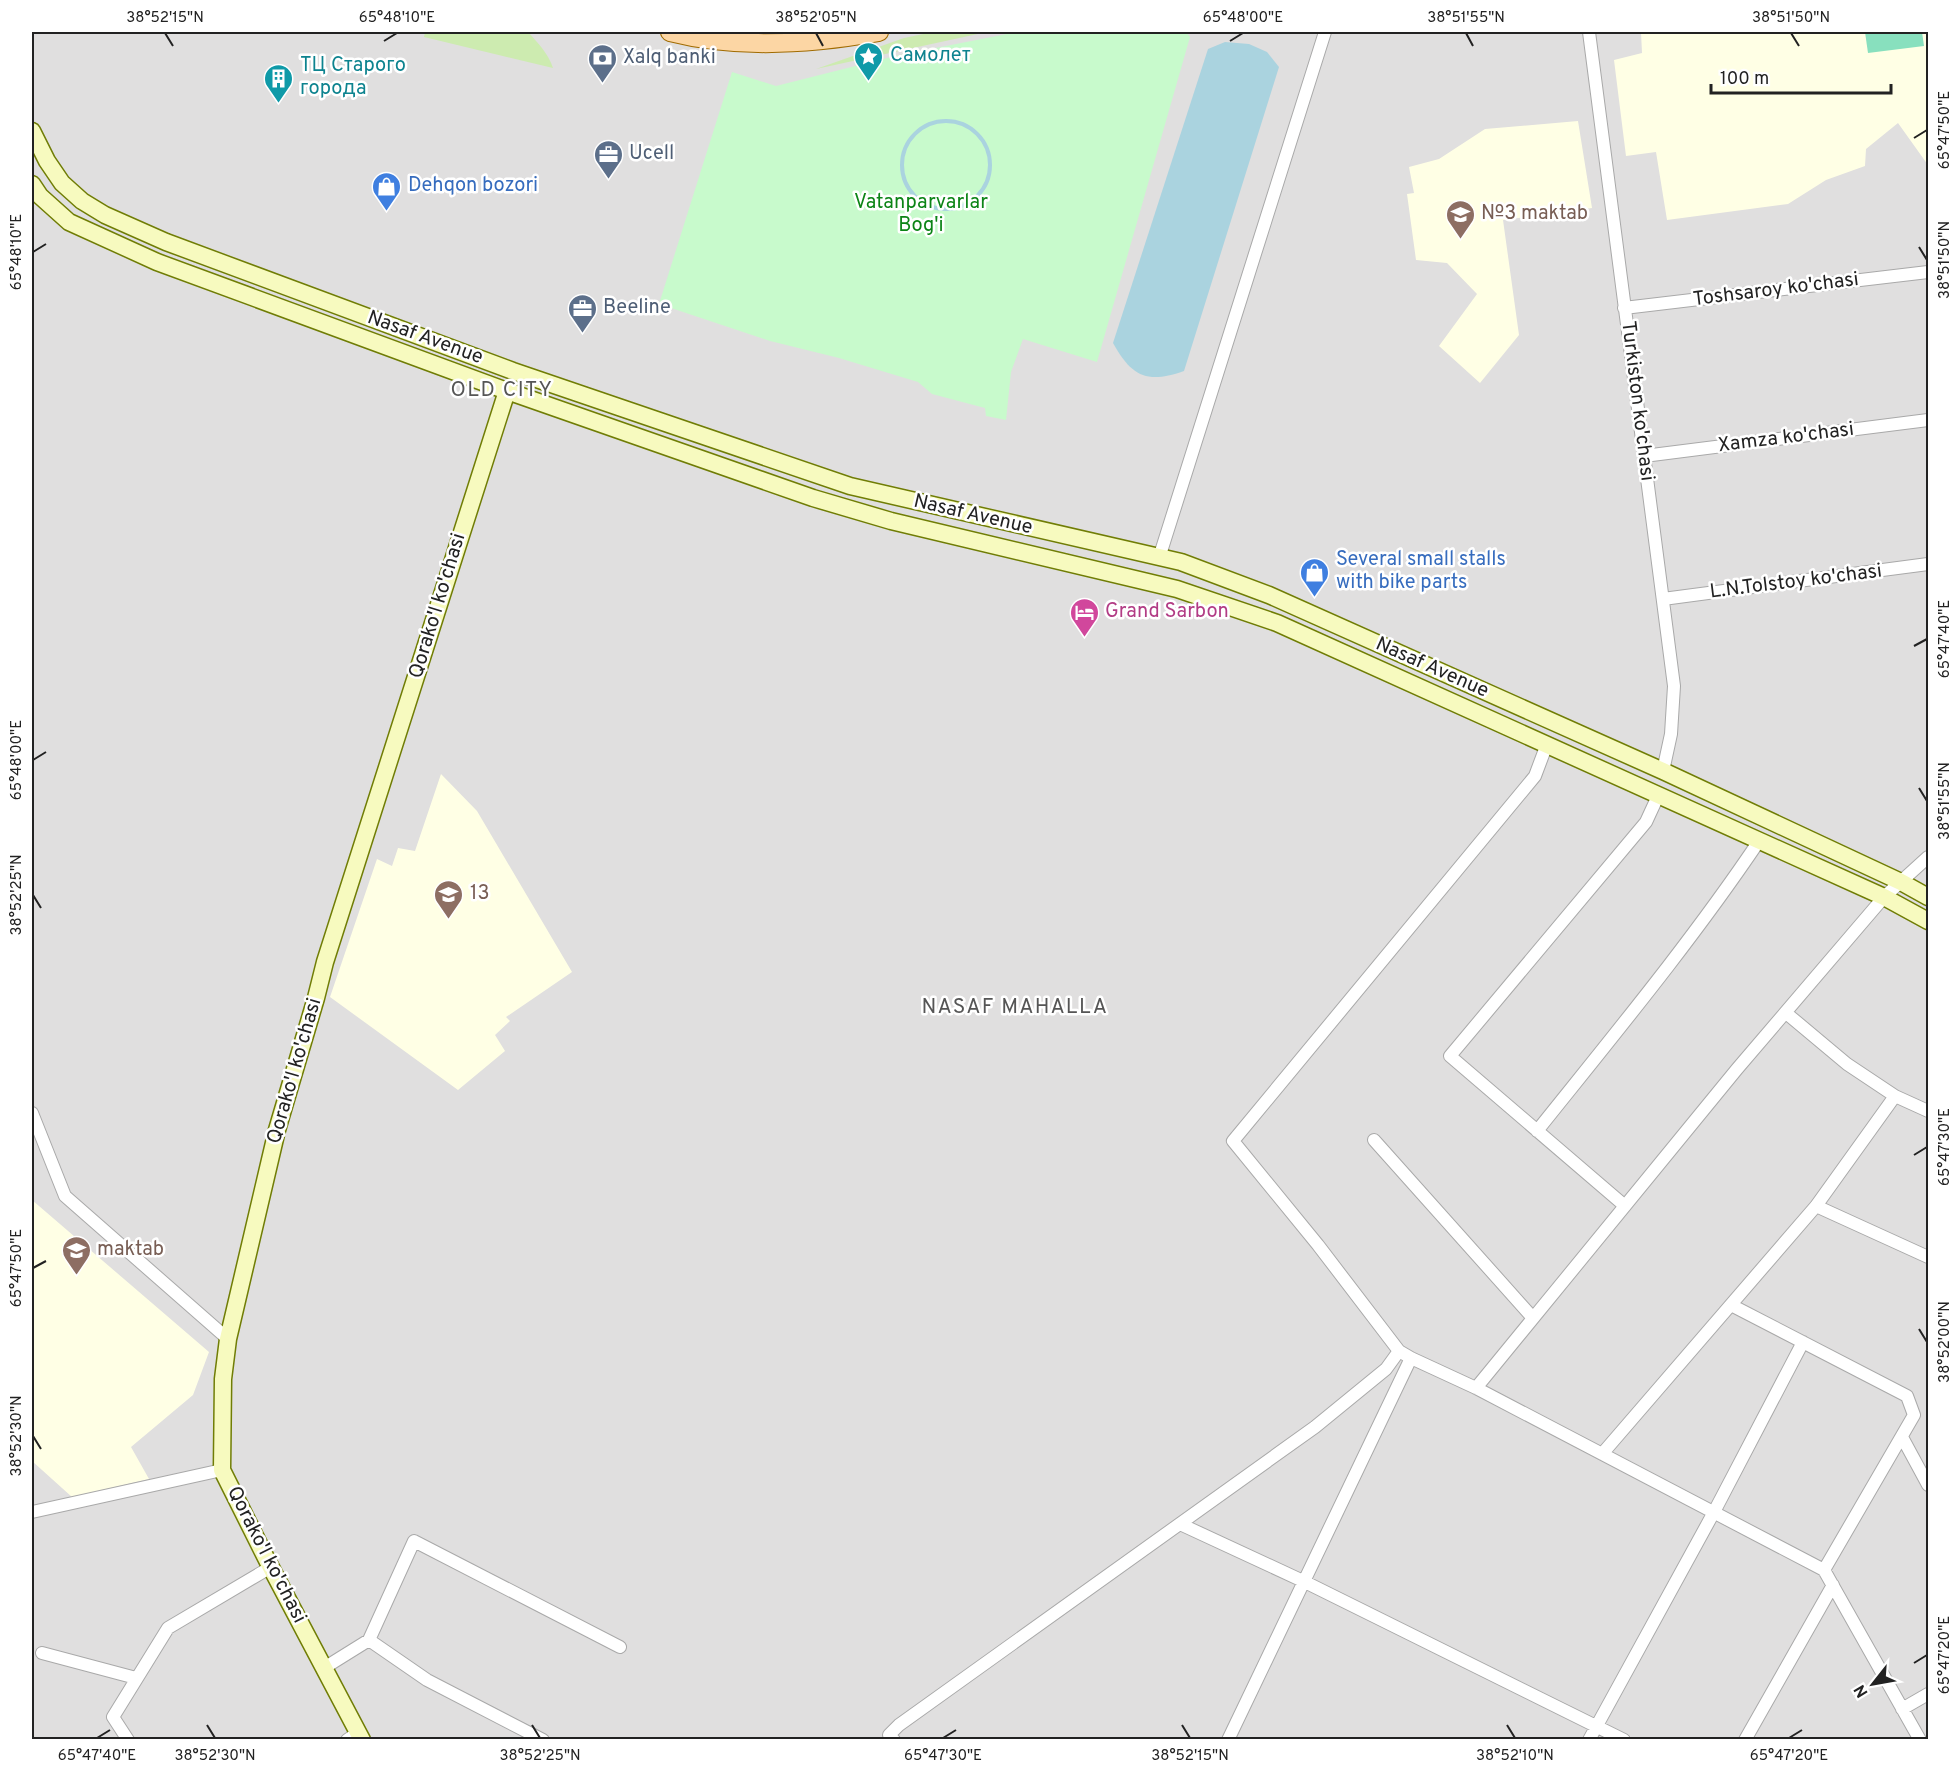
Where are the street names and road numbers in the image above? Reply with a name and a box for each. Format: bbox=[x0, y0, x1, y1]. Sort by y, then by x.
street label: Toshsaroy ko'chasi bbox=[1692, 267, 1860, 313]
street label: Nasaf Avenue bbox=[364, 305, 486, 371]
street label: Turkiston ko'chasi bbox=[1614, 320, 1660, 482]
street label: Xamza ko'chasi bbox=[1717, 417, 1855, 459]
street label: Nasaf Avenue bbox=[911, 489, 1035, 541]
street label: Qorako'l ko'chasi bbox=[404, 530, 472, 682]
street label: L.N.Tolstoy ko'chasi bbox=[1708, 559, 1884, 605]
street label: Nasaf Avenue bbox=[1371, 631, 1493, 705]
street label: Qorako'l ko'chasi bbox=[262, 995, 328, 1147]
street label: Qorako'l ko'chasi bbox=[220, 1482, 312, 1628]

